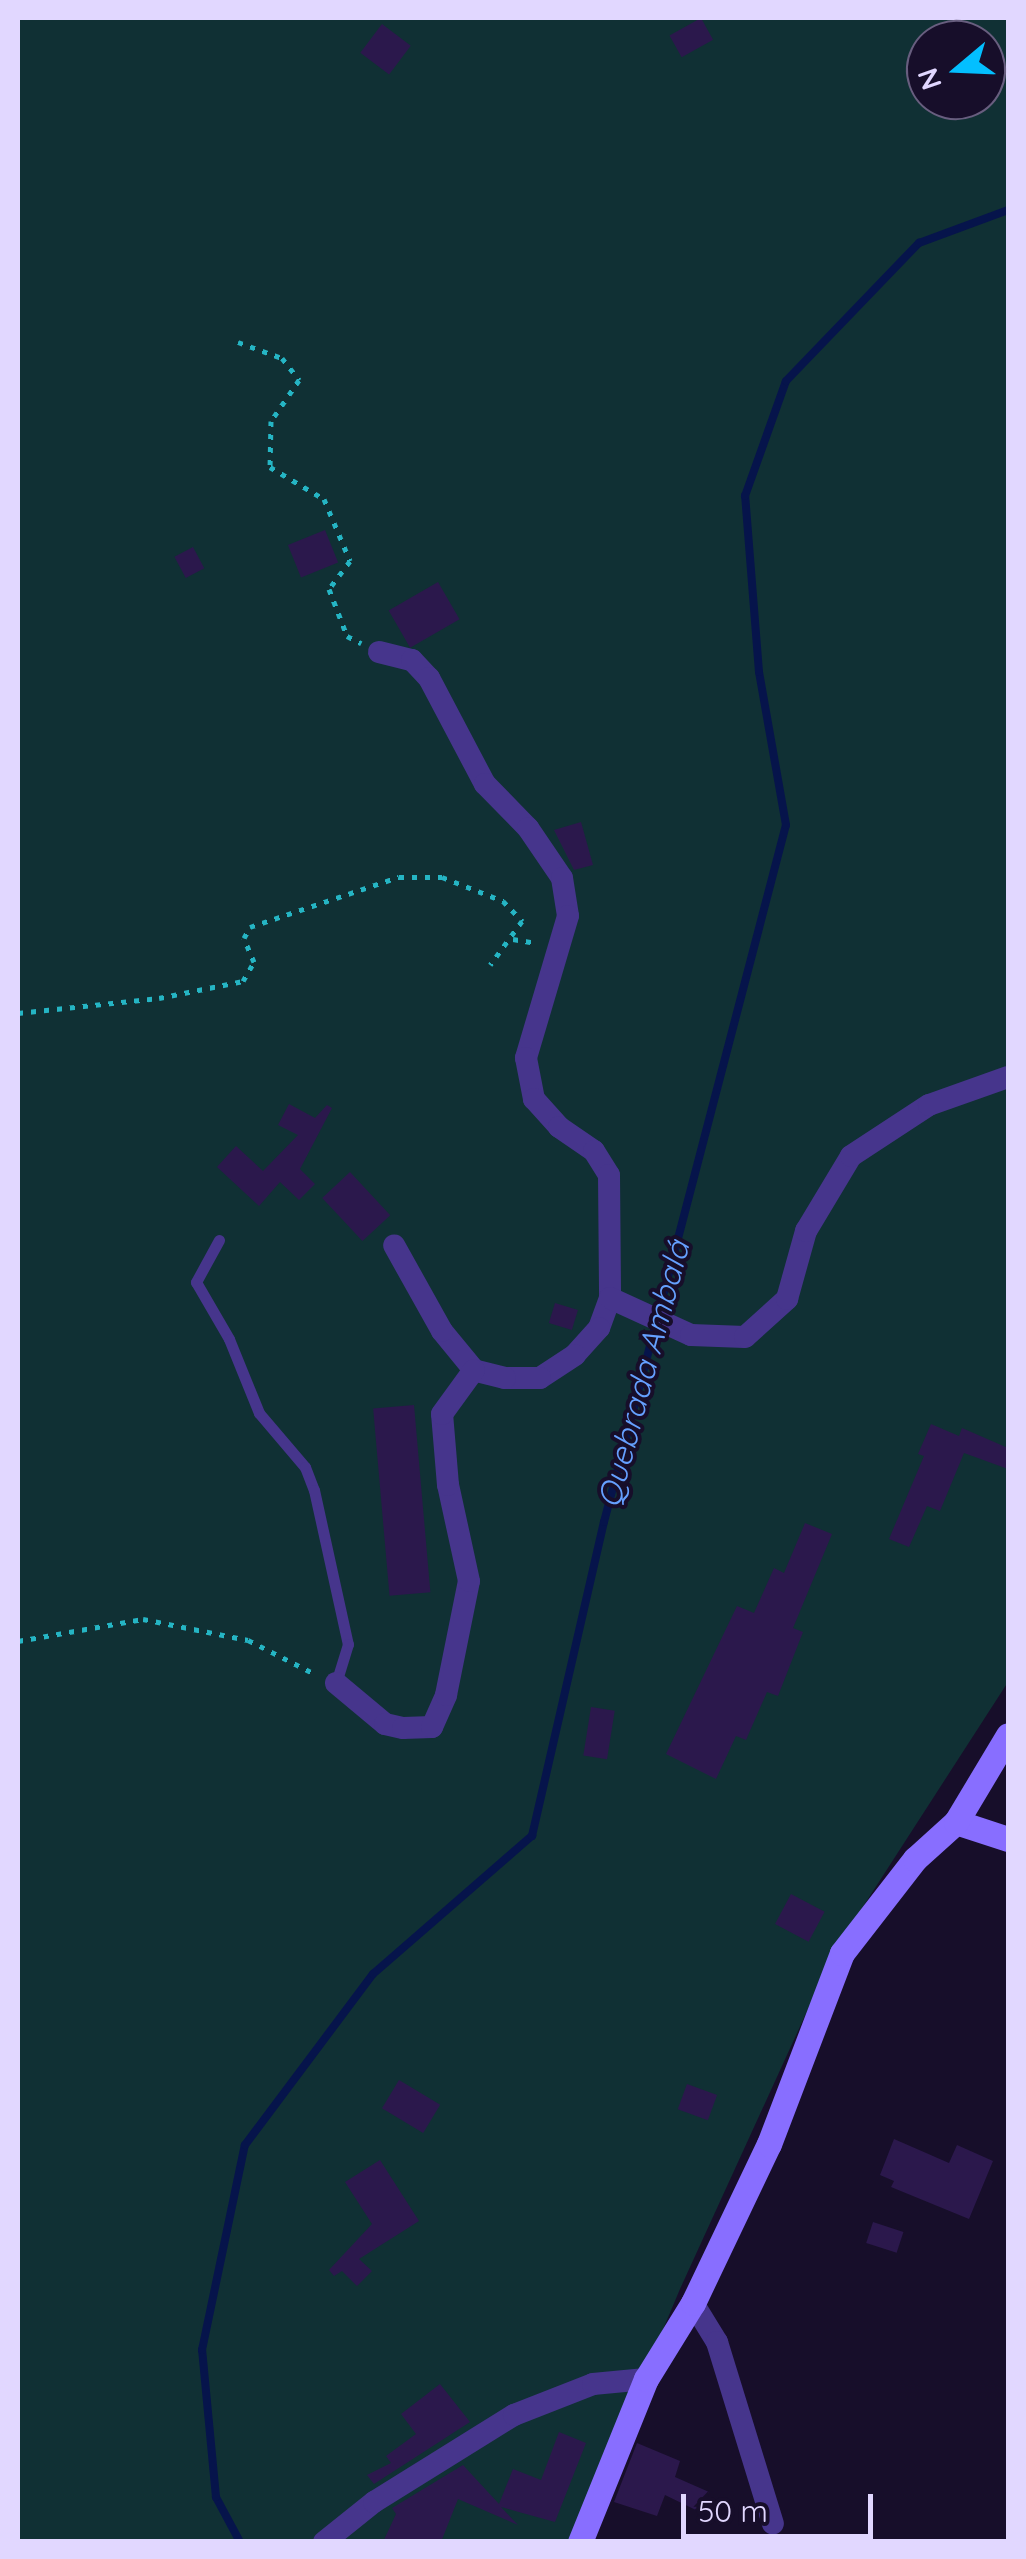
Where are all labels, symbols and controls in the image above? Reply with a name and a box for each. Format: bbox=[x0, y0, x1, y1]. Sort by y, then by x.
north arrow bbox=[906, 20, 1006, 120]
text: N bbox=[909, 64, 949, 95]
water label: Quebrada Ambalá bbox=[589, 1236, 697, 1512]
scale bar bbox=[686, 2474, 878, 2536]
text: 50 m bbox=[698, 2492, 768, 2530]

